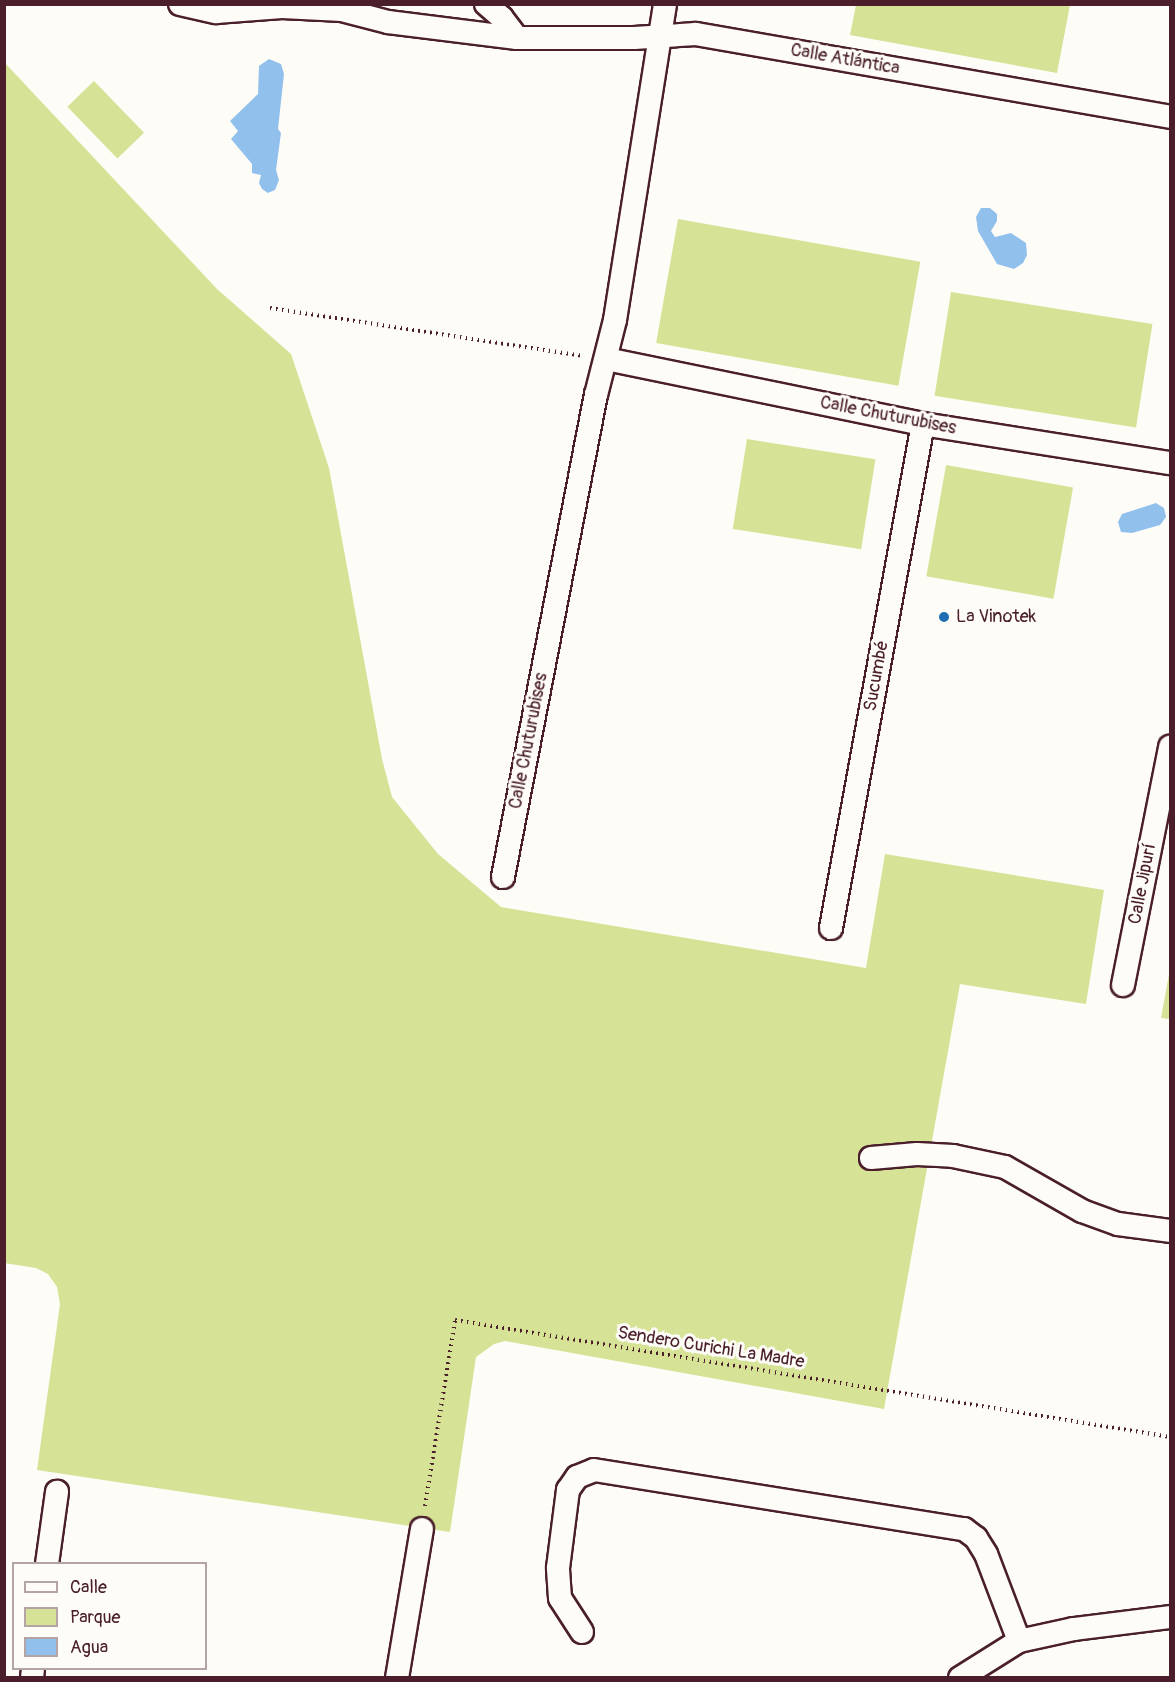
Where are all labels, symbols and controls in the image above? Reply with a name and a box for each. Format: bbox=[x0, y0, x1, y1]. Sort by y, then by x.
street label: Calle Atlántica bbox=[789, 40, 901, 80]
street label: Calle Chuturubises bbox=[818, 392, 958, 440]
place label: La Vinotek bbox=[956, 606, 1036, 628]
marker: La Vinotek bbox=[937, 610, 951, 624]
street label: Sucumbé bbox=[860, 639, 894, 713]
street label: Calle Chuturubises bbox=[505, 671, 553, 811]
street label: Calle Jipurí bbox=[1125, 842, 1161, 926]
street label: Sendero Curichi La Madre bbox=[616, 1323, 806, 1373]
legend bbox=[12, 1562, 207, 1670]
text: Calle bbox=[70, 1576, 107, 1599]
text: Parque bbox=[70, 1606, 120, 1629]
text: Agua bbox=[70, 1636, 108, 1659]

